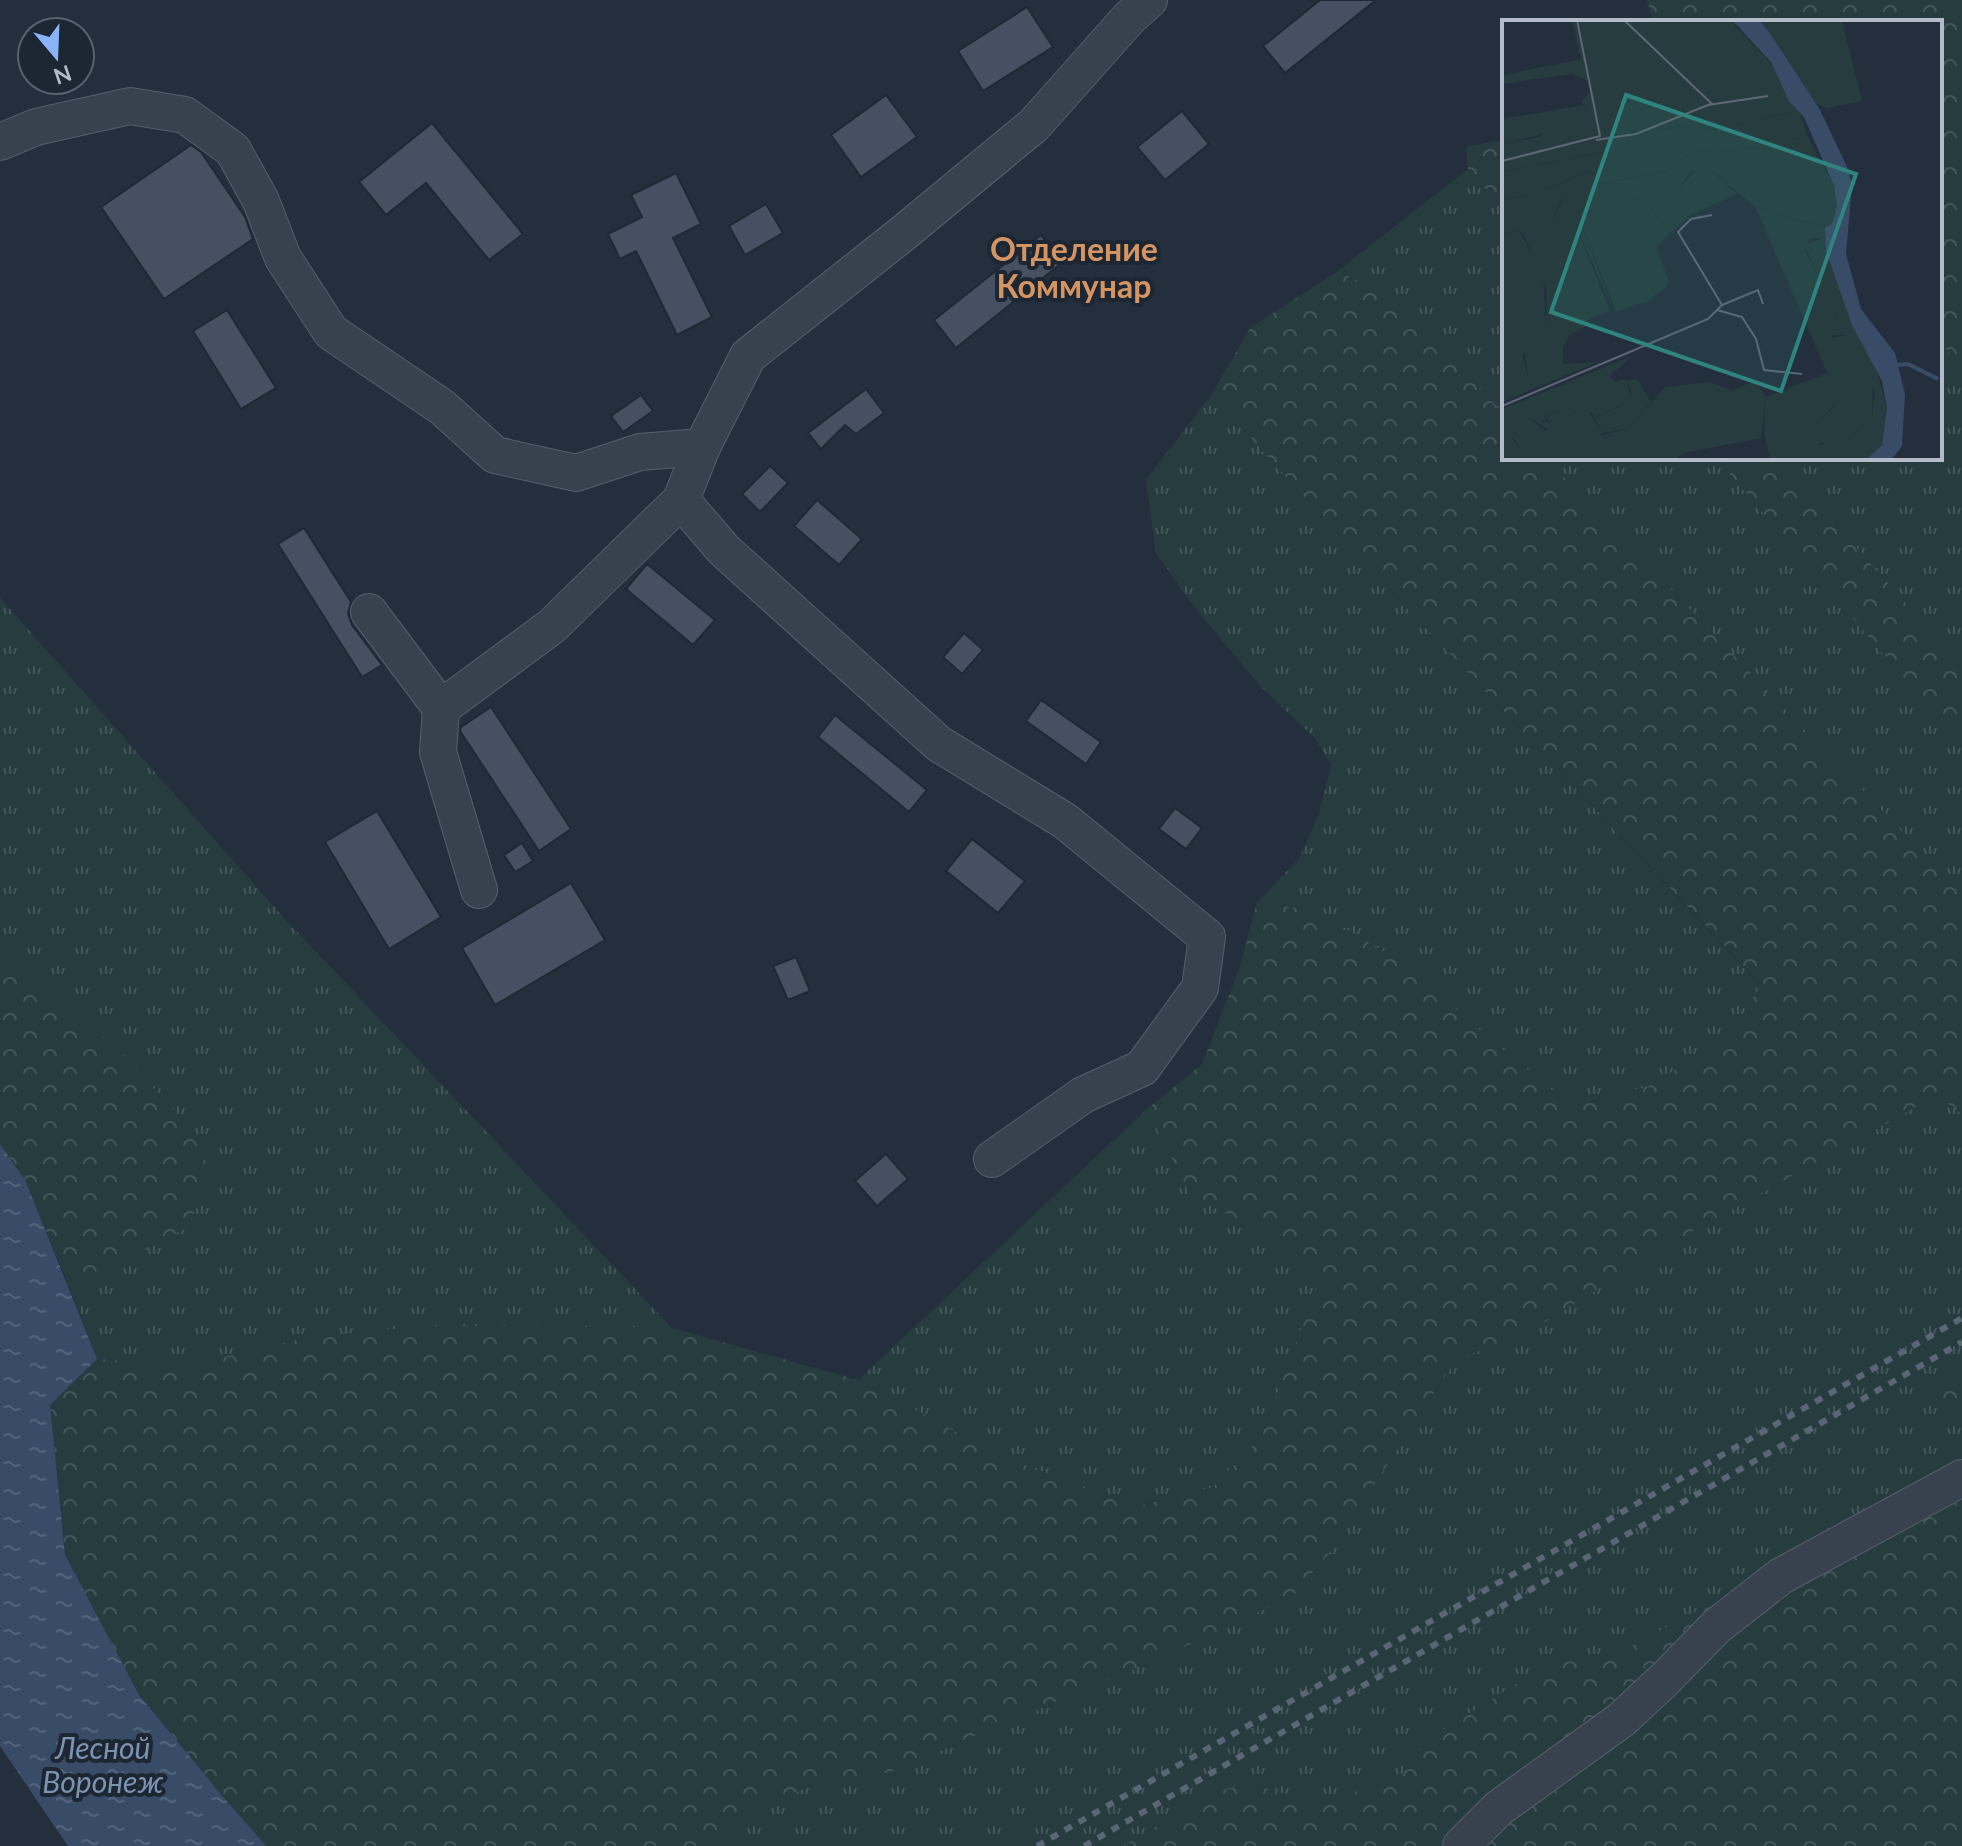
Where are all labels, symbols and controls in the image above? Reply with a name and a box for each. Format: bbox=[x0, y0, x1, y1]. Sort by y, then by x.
north arrow bbox=[16, 16, 96, 96]
inset map bbox=[1502, 20, 1942, 460]
text: N bbox=[50, 60, 75, 91]
district label: Отделение Коммунар bbox=[990, 229, 1158, 305]
water label: Лесной Воронеж bbox=[42, 1729, 164, 1799]

